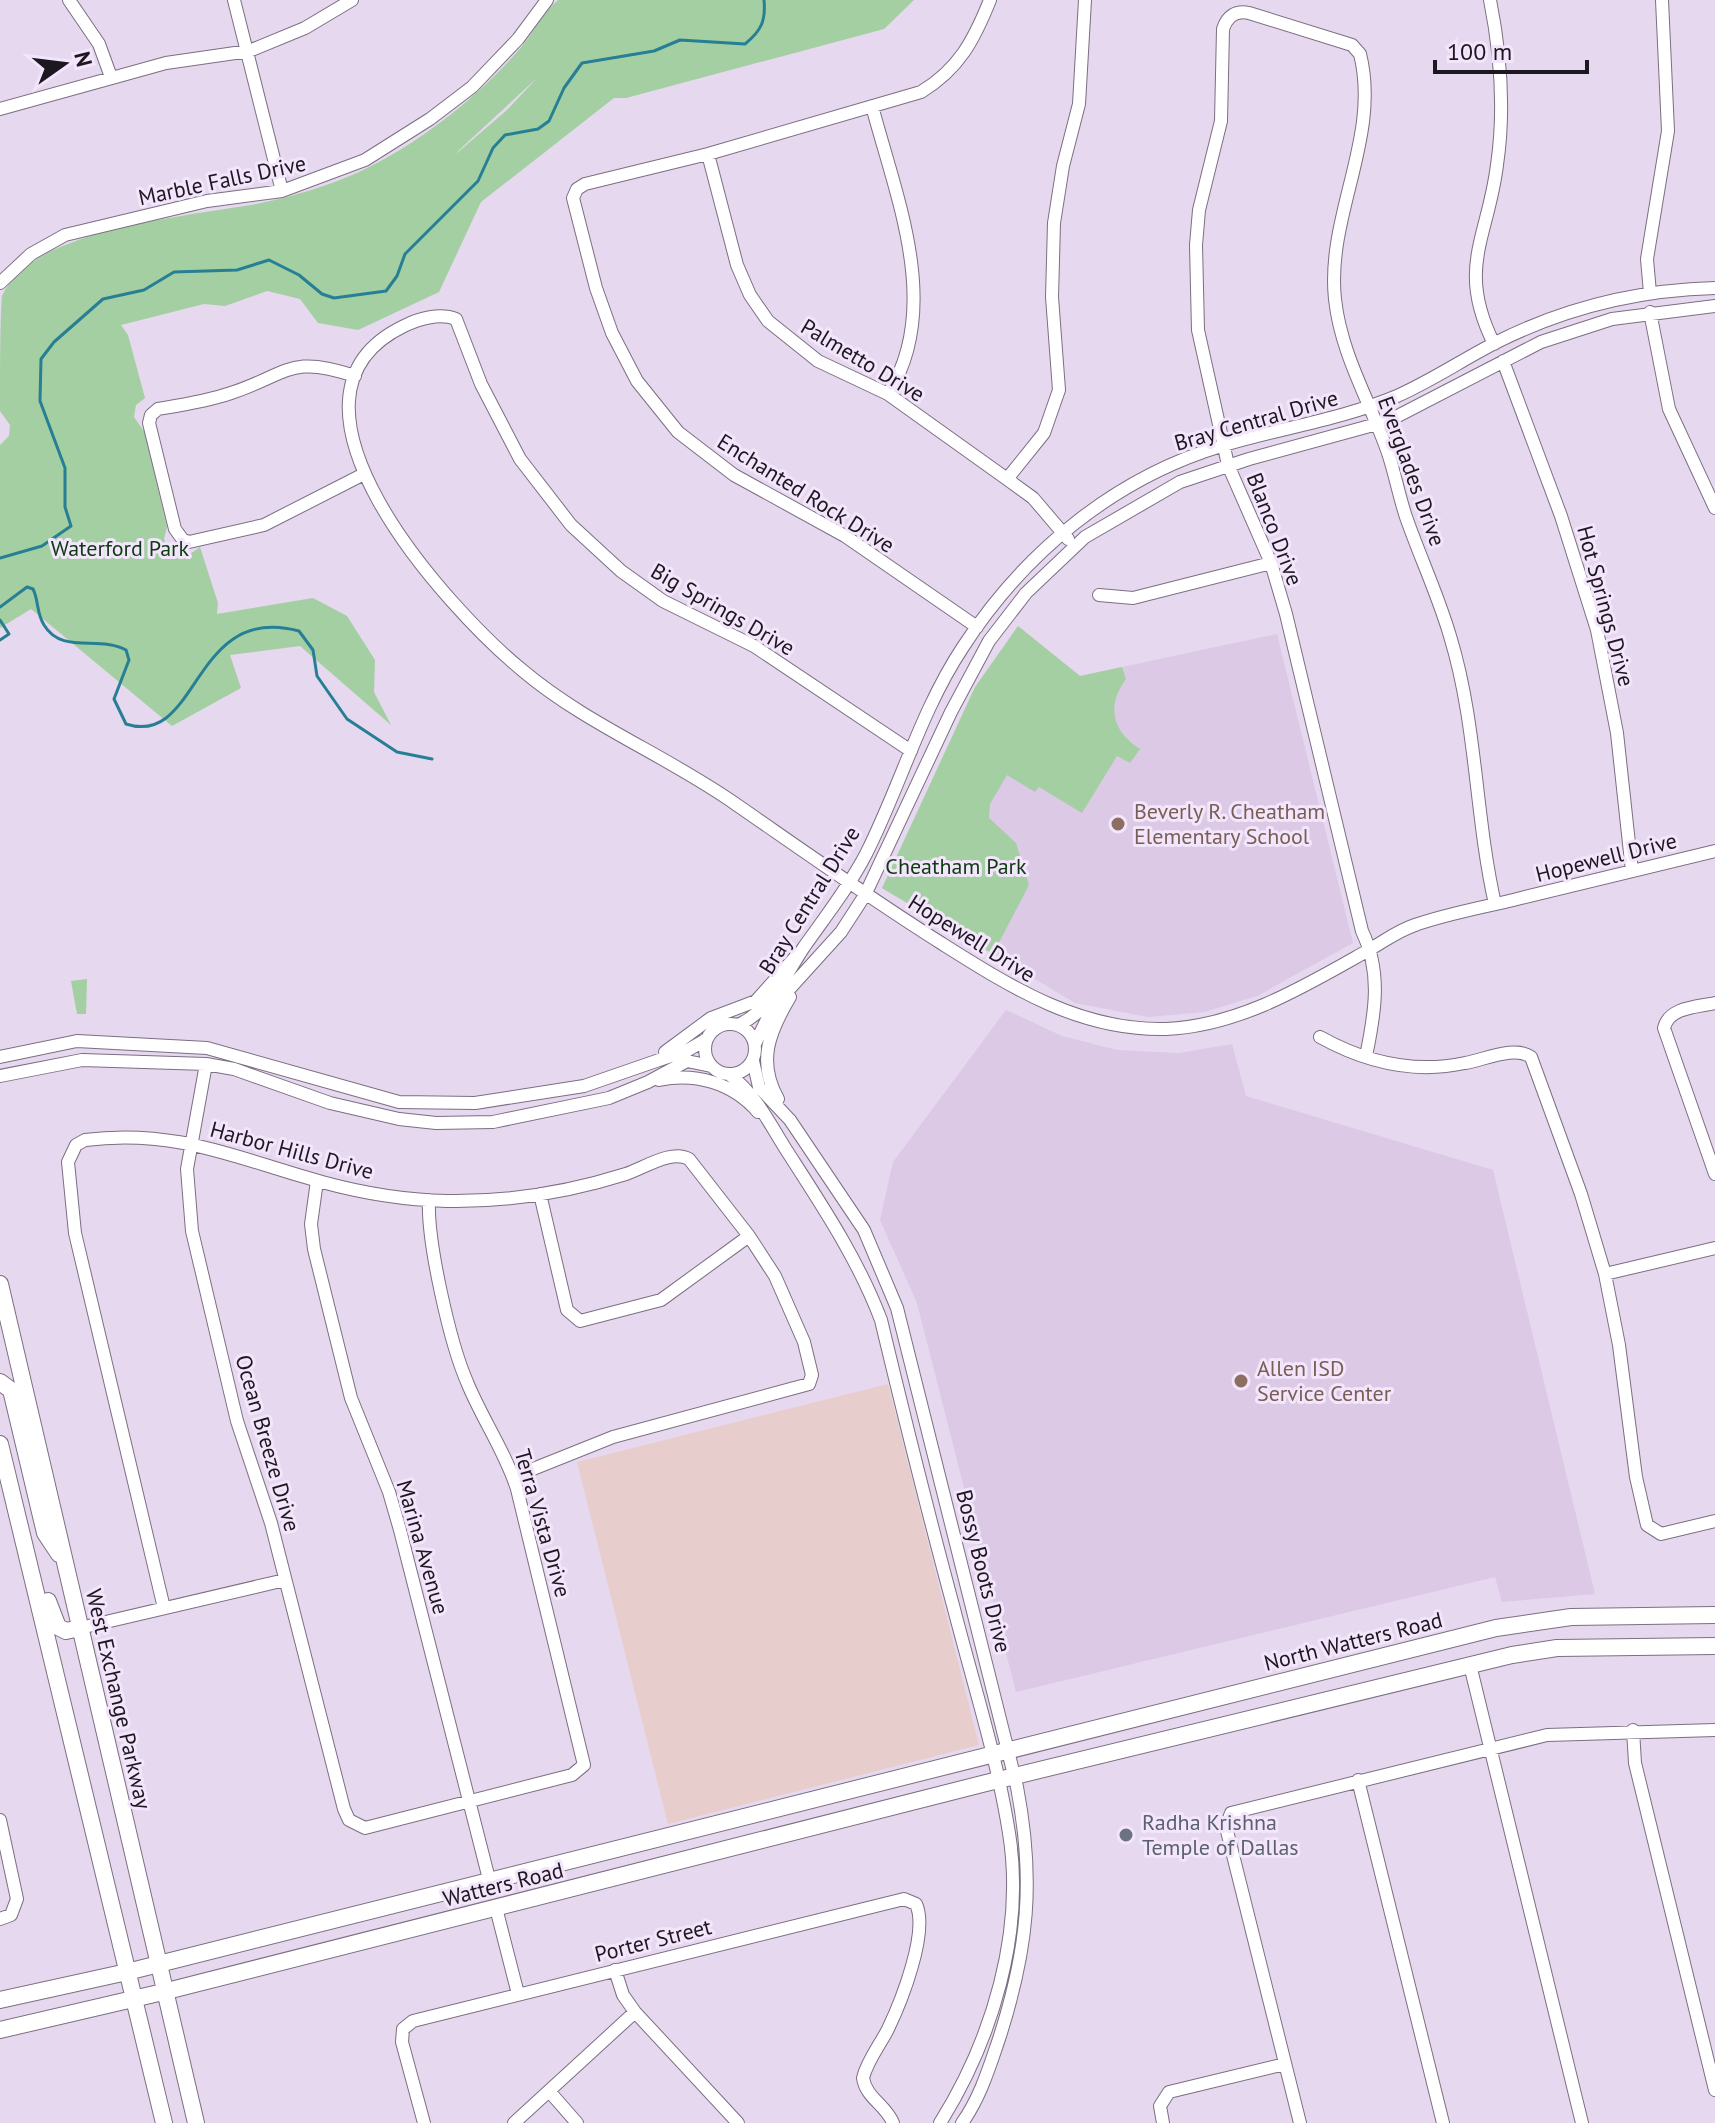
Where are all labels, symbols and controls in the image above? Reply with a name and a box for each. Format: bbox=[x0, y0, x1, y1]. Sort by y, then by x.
north arrow bbox=[24, 24, 104, 104]
scale bar bbox=[1435, 24, 1587, 74]
text: 100 m bbox=[1447, 36, 1512, 67]
text: N bbox=[68, 49, 99, 70]
street label: Marble Falls Drive bbox=[136, 149, 308, 211]
street label: Palmetto Drive bbox=[796, 312, 930, 408]
street label: Bray Central Drive bbox=[1171, 383, 1341, 457]
street label: Everglades Drive bbox=[1372, 392, 1452, 550]
street label: Enchanted Rock Drive bbox=[712, 427, 900, 559]
street label: Blanco Drive bbox=[1241, 469, 1309, 589]
street label: Hot Springs Drive bbox=[1571, 523, 1641, 689]
park label: Waterford Park bbox=[51, 534, 190, 562]
street label: Big Springs Drive bbox=[646, 556, 800, 662]
place label: Beverly R. Cheatham Elementary School bbox=[1134, 797, 1325, 850]
marker: Beverly R. Cheatham Elementary School bbox=[1109, 815, 1127, 833]
street label: Bray Central Drive bbox=[752, 821, 866, 979]
street label: Hopewell Drive bbox=[1532, 826, 1680, 888]
park label: Cheatham Park bbox=[885, 852, 1027, 880]
street label: Hopewell Drive bbox=[903, 888, 1041, 988]
street label: Harbor Hills Drive bbox=[207, 1115, 377, 1185]
street label: Ocean Breeze Drive bbox=[229, 1351, 307, 1535]
place label: Allen ISD Service Center bbox=[1257, 1354, 1392, 1407]
marker: Allen ISD Service Center bbox=[1232, 1372, 1250, 1390]
street label: Terra Vista Drive bbox=[508, 1446, 578, 1600]
street label: Marina Avenue bbox=[390, 1477, 456, 1617]
street label: Bossy Boots Drive bbox=[950, 1487, 1018, 1655]
street label: West Exchange Parkway bbox=[80, 1586, 158, 1813]
street label: North Watters Road bbox=[1261, 1605, 1445, 1677]
place label: Radha Krishna Temple of Dallas bbox=[1142, 1808, 1299, 1861]
marker: Radha Krishna Temple of Dallas bbox=[1117, 1826, 1135, 1844]
street label: Watters Road bbox=[440, 1856, 566, 1912]
street label: Porter Street bbox=[592, 1912, 715, 1968]

